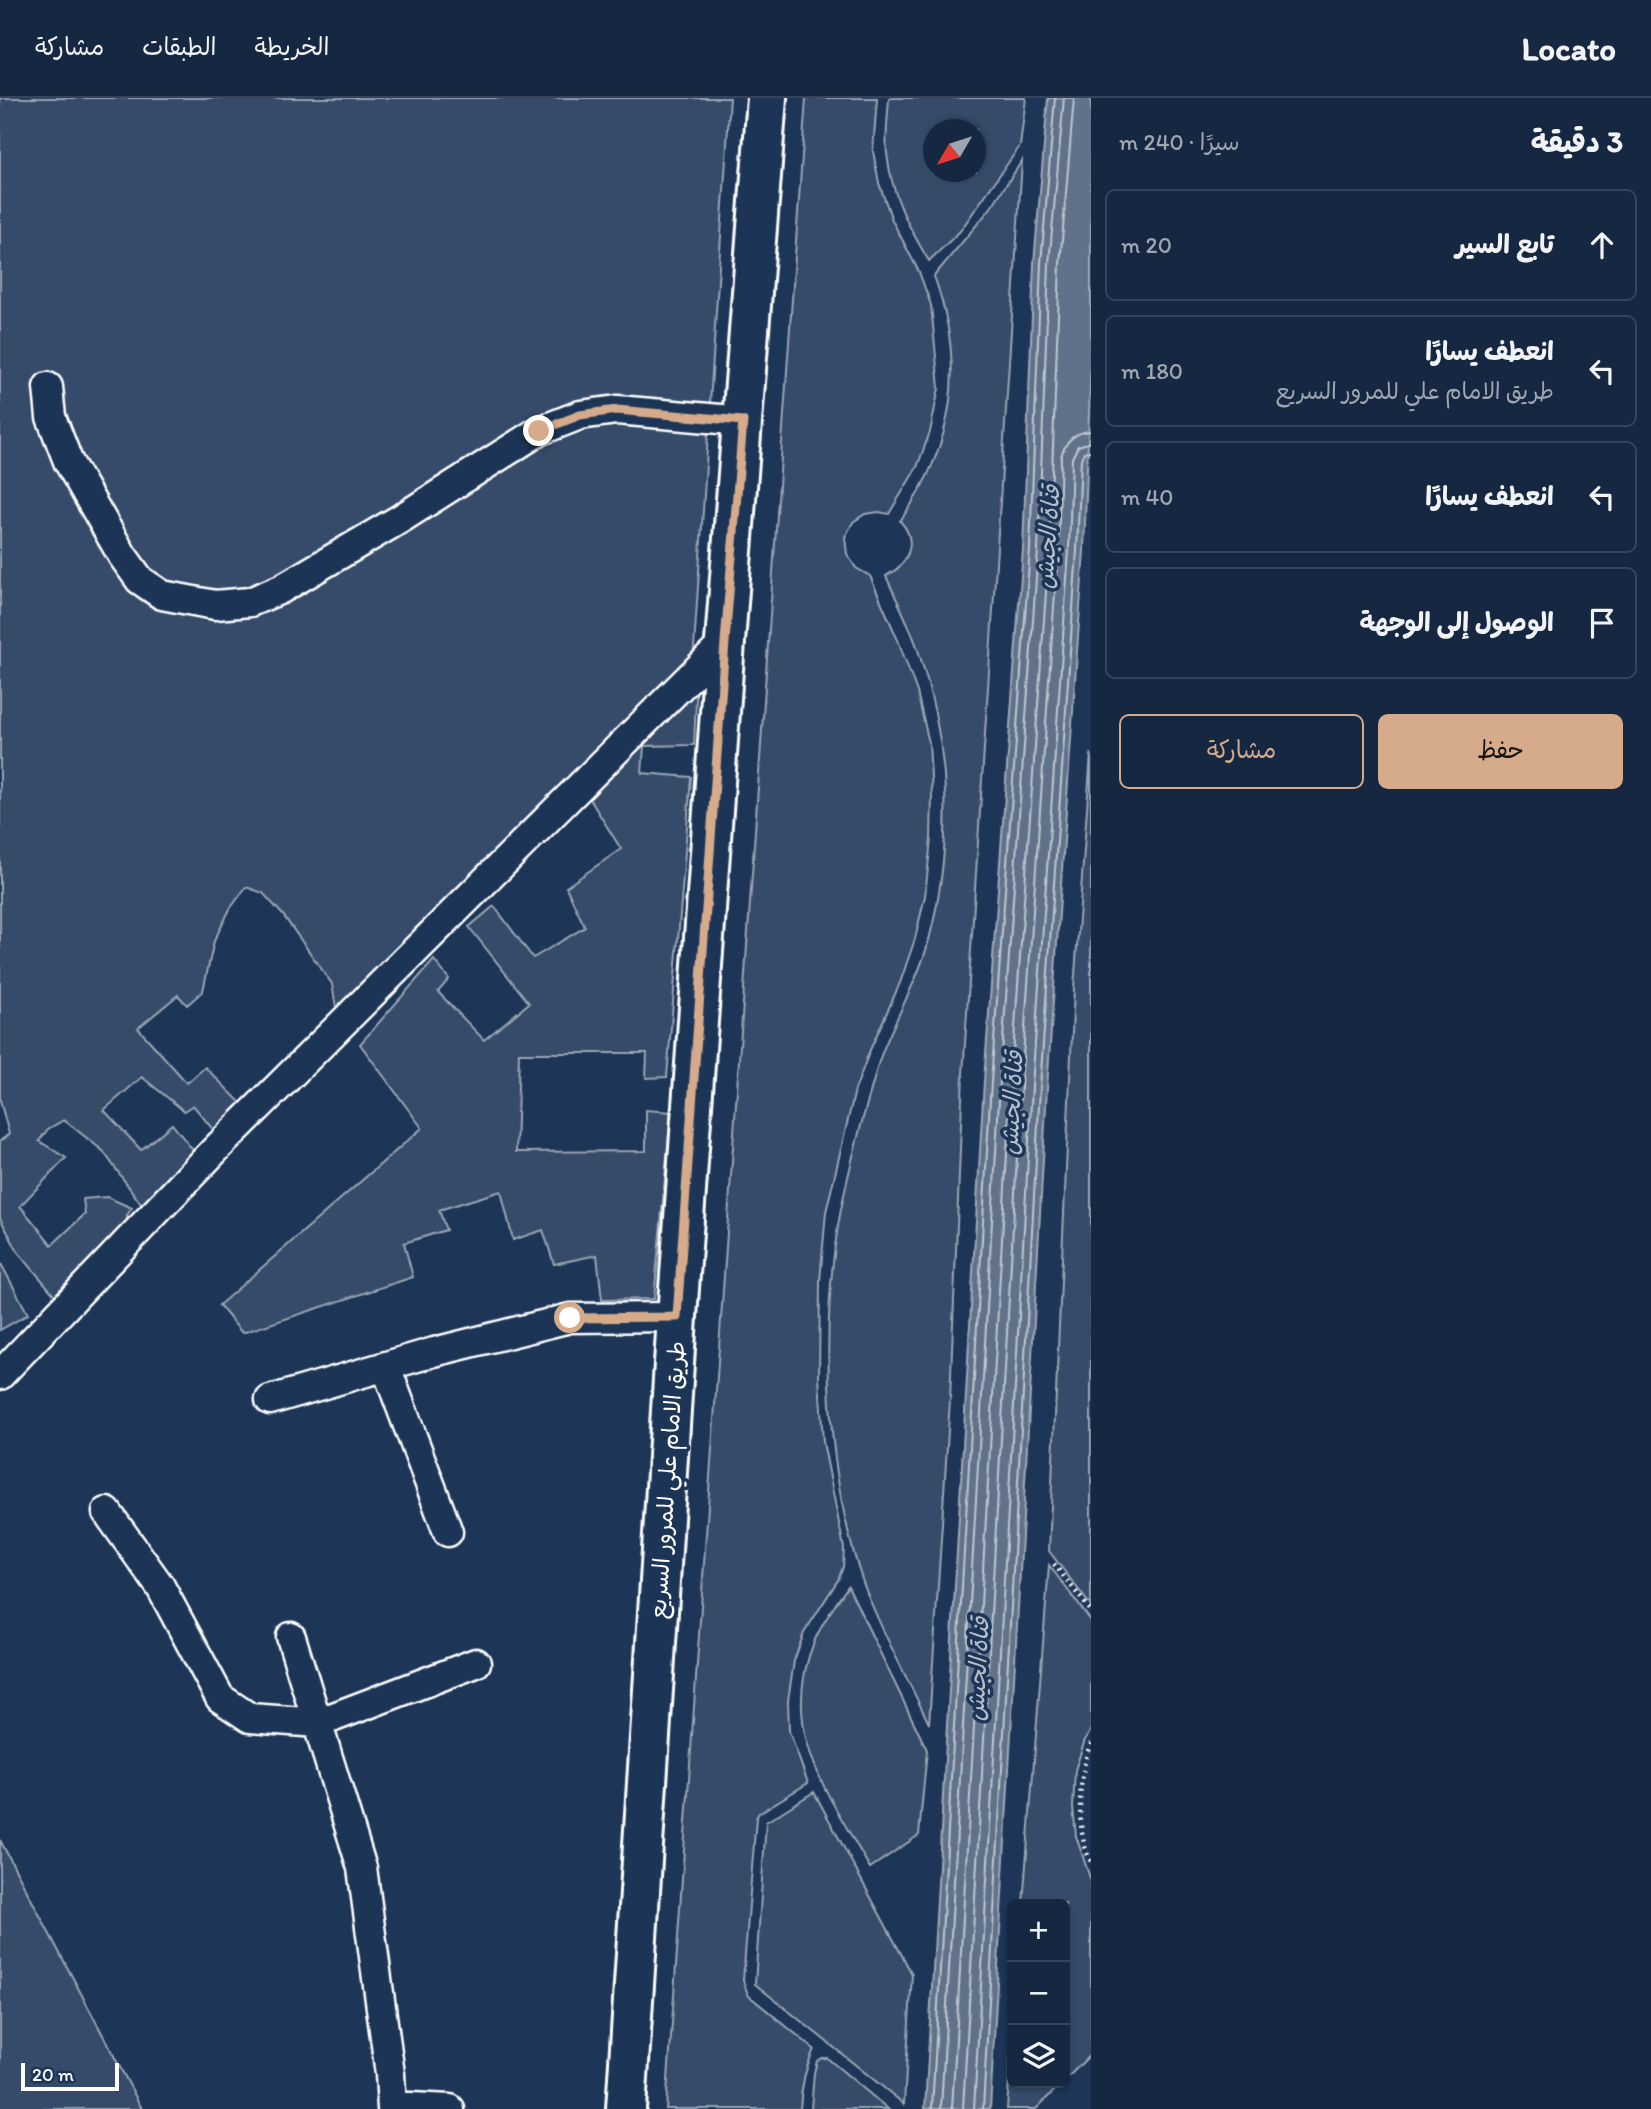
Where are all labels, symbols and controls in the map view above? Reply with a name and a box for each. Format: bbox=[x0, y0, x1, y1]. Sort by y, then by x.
text: Locato bbox=[1522, 29, 1616, 68]
text: مشاركة bbox=[35, 32, 104, 61]
text: الطبقات bbox=[142, 32, 217, 61]
text: الخريطة bbox=[255, 32, 329, 61]
north arrow bbox=[923, 119, 986, 182]
text: 3 دقيقة bbox=[1531, 123, 1623, 160]
text: سيرًا · 240 m bbox=[1119, 128, 1240, 156]
icon: ahead bbox=[1583, 226, 1621, 264]
text: تابع السير bbox=[1456, 228, 1554, 260]
text: 20 m bbox=[1121, 231, 1172, 259]
text: انعطف يسارًا bbox=[1425, 335, 1554, 367]
icon: left bbox=[1583, 352, 1621, 390]
text: 180 m bbox=[1121, 357, 1183, 385]
text: طريق الامام علي للمرور السريع bbox=[1275, 377, 1554, 405]
route end bbox=[523, 415, 554, 446]
icon: left bbox=[1583, 478, 1621, 516]
text: انعطف يسارًا bbox=[1425, 480, 1554, 512]
water label: قناة الجيش bbox=[1029, 482, 1066, 590]
text: 40 m bbox=[1121, 483, 1174, 511]
icon: arrive bbox=[1583, 604, 1621, 642]
text: الوصول إلى الوجهة bbox=[1360, 606, 1554, 638]
button: مشاركة bbox=[1119, 714, 1364, 789]
button: حفظ bbox=[1378, 714, 1623, 789]
water label: قناة الجيش bbox=[994, 1048, 1029, 1156]
route start bbox=[554, 1302, 585, 1333]
street label: طريق الامام علي للمرور السريع bbox=[643, 1340, 698, 1620]
water label: قناة الجيش bbox=[960, 1614, 995, 1722]
map controls bbox=[1007, 1899, 1070, 2088]
button: + bbox=[1007, 1899, 1070, 1962]
button: − bbox=[1007, 1962, 1070, 2025]
button: layers bbox=[1007, 2025, 1070, 2088]
scale bar bbox=[21, 2060, 119, 2092]
text: 20 m bbox=[32, 2063, 74, 2086]

